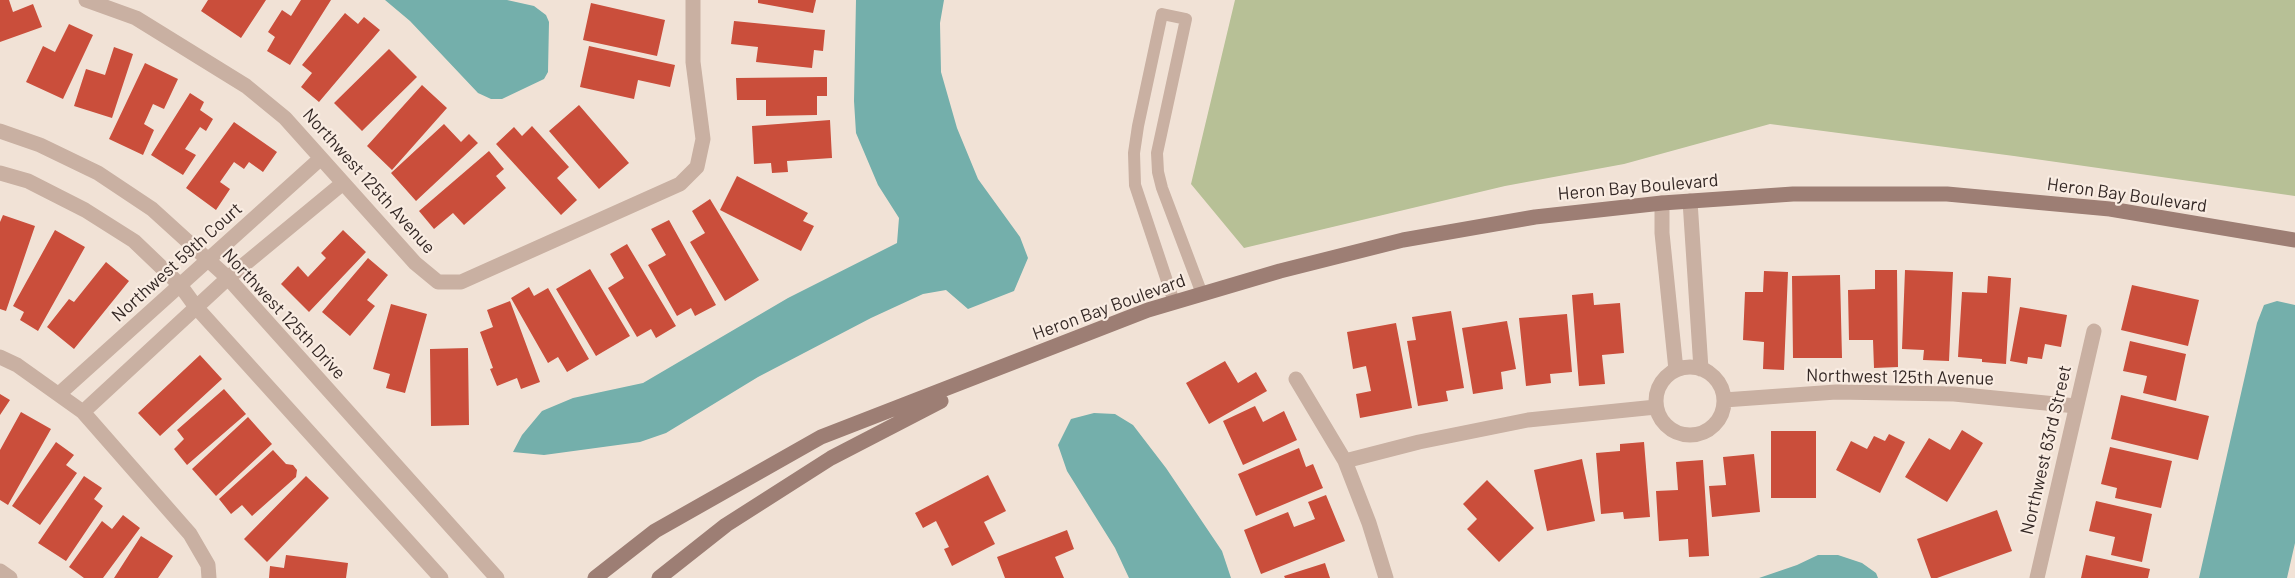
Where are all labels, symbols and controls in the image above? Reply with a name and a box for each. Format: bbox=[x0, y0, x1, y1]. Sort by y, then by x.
street label: Northwest 125th Avenue bbox=[298, 104, 440, 258]
street label: Heron Bay Boulevard bbox=[1557, 169, 1719, 205]
street label: Heron Bay Boulevard bbox=[2046, 173, 2208, 217]
street label: Northwest 59th Court bbox=[107, 198, 247, 326]
street label: Northwest 125th Drive bbox=[218, 244, 350, 384]
street label: Heron Bay Boulevard bbox=[1030, 269, 1188, 345]
street label: Northwest 63rd Street bbox=[2016, 363, 2076, 537]
street label: Northwest 125th Avenue bbox=[1806, 365, 1994, 389]

